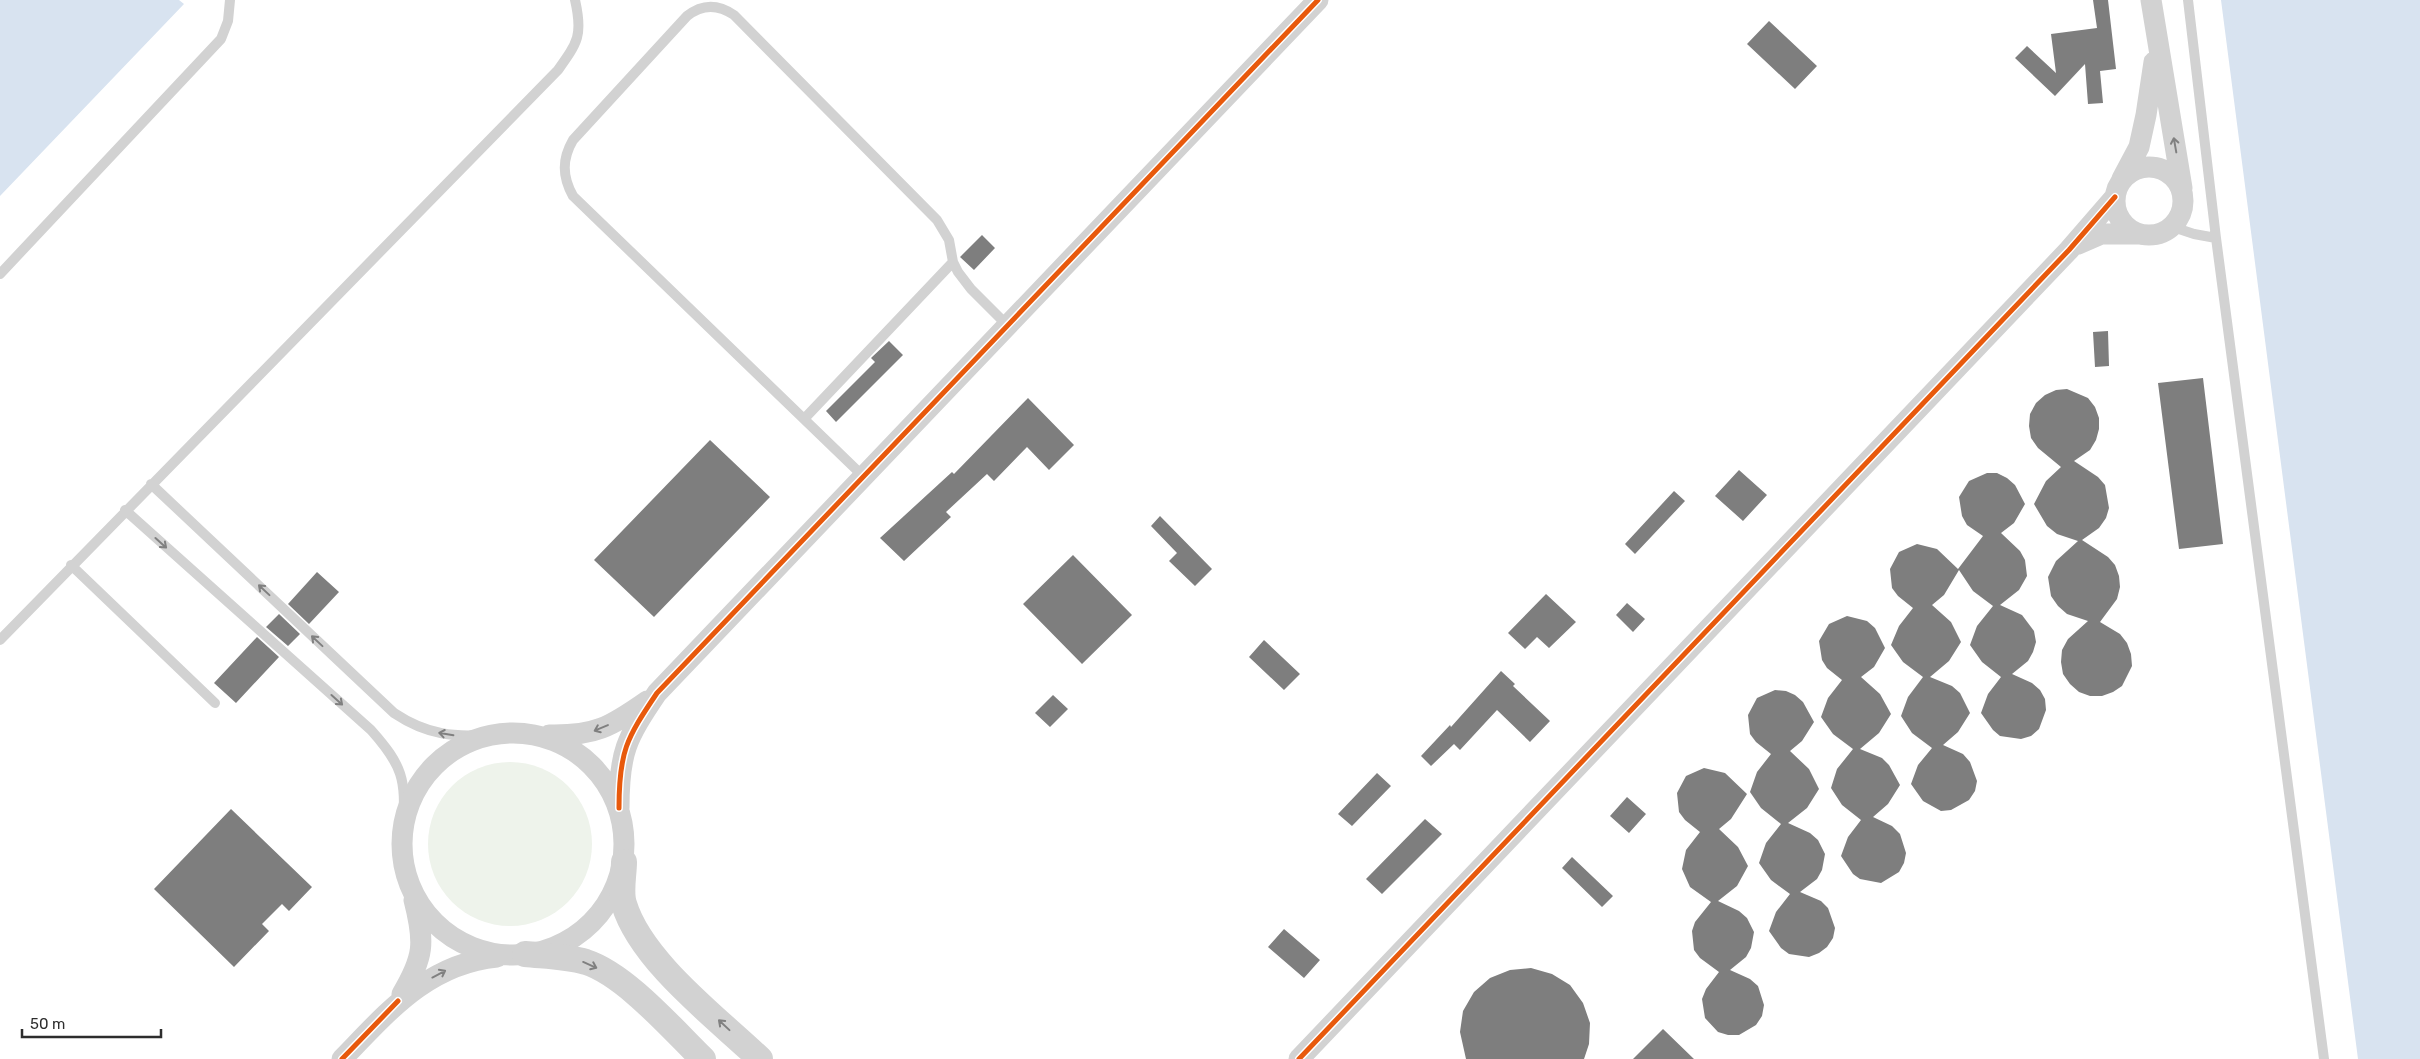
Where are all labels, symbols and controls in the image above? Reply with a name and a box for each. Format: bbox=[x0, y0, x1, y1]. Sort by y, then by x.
one-way arrow bbox=[2169, 138, 2179, 154]
one-way arrow bbox=[155, 537, 168, 549]
one-way arrow bbox=[258, 584, 270, 596]
one-way arrow bbox=[311, 635, 323, 647]
one-way arrow bbox=[330, 694, 343, 705]
one-way arrow bbox=[594, 724, 609, 733]
one-way arrow bbox=[438, 729, 454, 739]
one-way arrow bbox=[582, 960, 597, 970]
one-way arrow bbox=[431, 969, 446, 979]
scale bar bbox=[22, 1006, 161, 1038]
text: 50 m bbox=[30, 1015, 65, 1033]
one-way arrow bbox=[719, 1020, 731, 1032]

